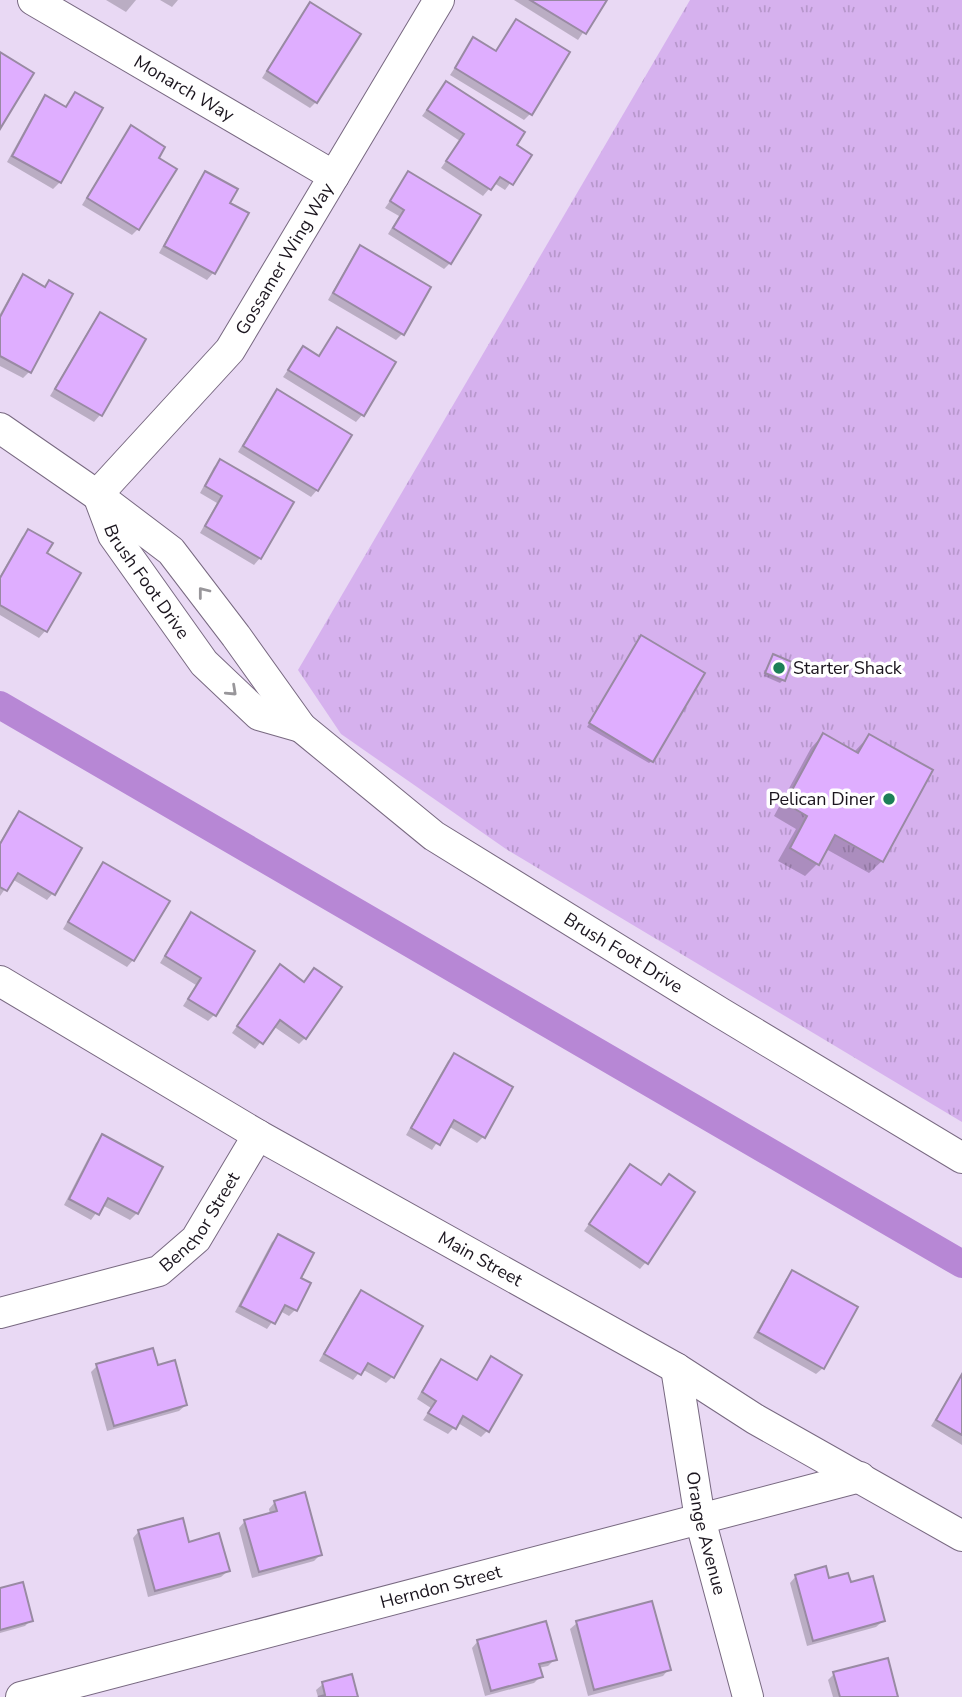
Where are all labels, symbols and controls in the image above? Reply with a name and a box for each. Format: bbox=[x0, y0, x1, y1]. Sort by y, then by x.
street label: Monarch Way bbox=[130, 50, 239, 127]
street label: Gossamer Wing Way bbox=[230, 178, 340, 339]
street label: Brush Foot Drive bbox=[98, 521, 195, 644]
one-way arrow bbox=[199, 588, 212, 600]
place label: Starter Shack bbox=[793, 656, 903, 680]
marker: Starter Shack bbox=[771, 660, 787, 676]
one-way arrow bbox=[224, 682, 237, 695]
place label: Pelican Diner bbox=[769, 787, 876, 811]
marker: Pelican Diner bbox=[881, 791, 897, 807]
street label: Brush Foot Drive bbox=[559, 907, 687, 999]
street label: Benchor Street bbox=[154, 1167, 246, 1277]
street label: Main Street bbox=[434, 1226, 527, 1292]
street label: Orange Avenue bbox=[681, 1470, 732, 1598]
street label: Herndon Street bbox=[378, 1559, 505, 1614]

